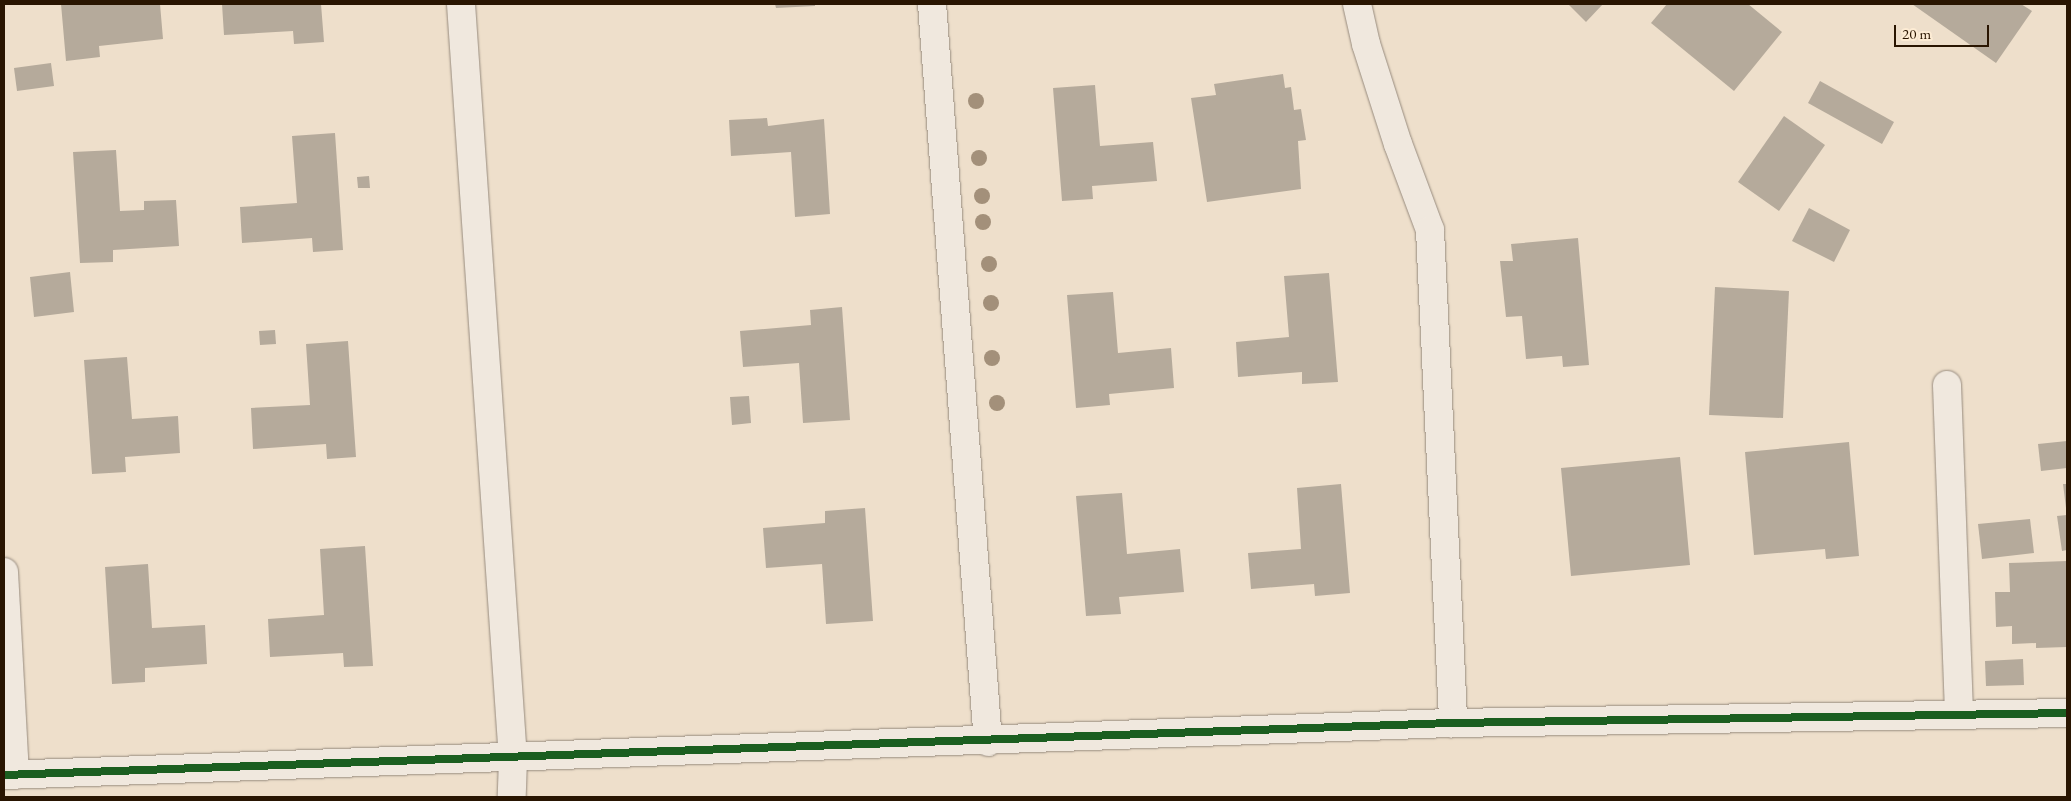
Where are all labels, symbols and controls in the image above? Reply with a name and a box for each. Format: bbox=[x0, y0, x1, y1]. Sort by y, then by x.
scale bar bbox=[1896, 15, 1991, 47]
text: 20 m bbox=[1902, 24, 1931, 43]

